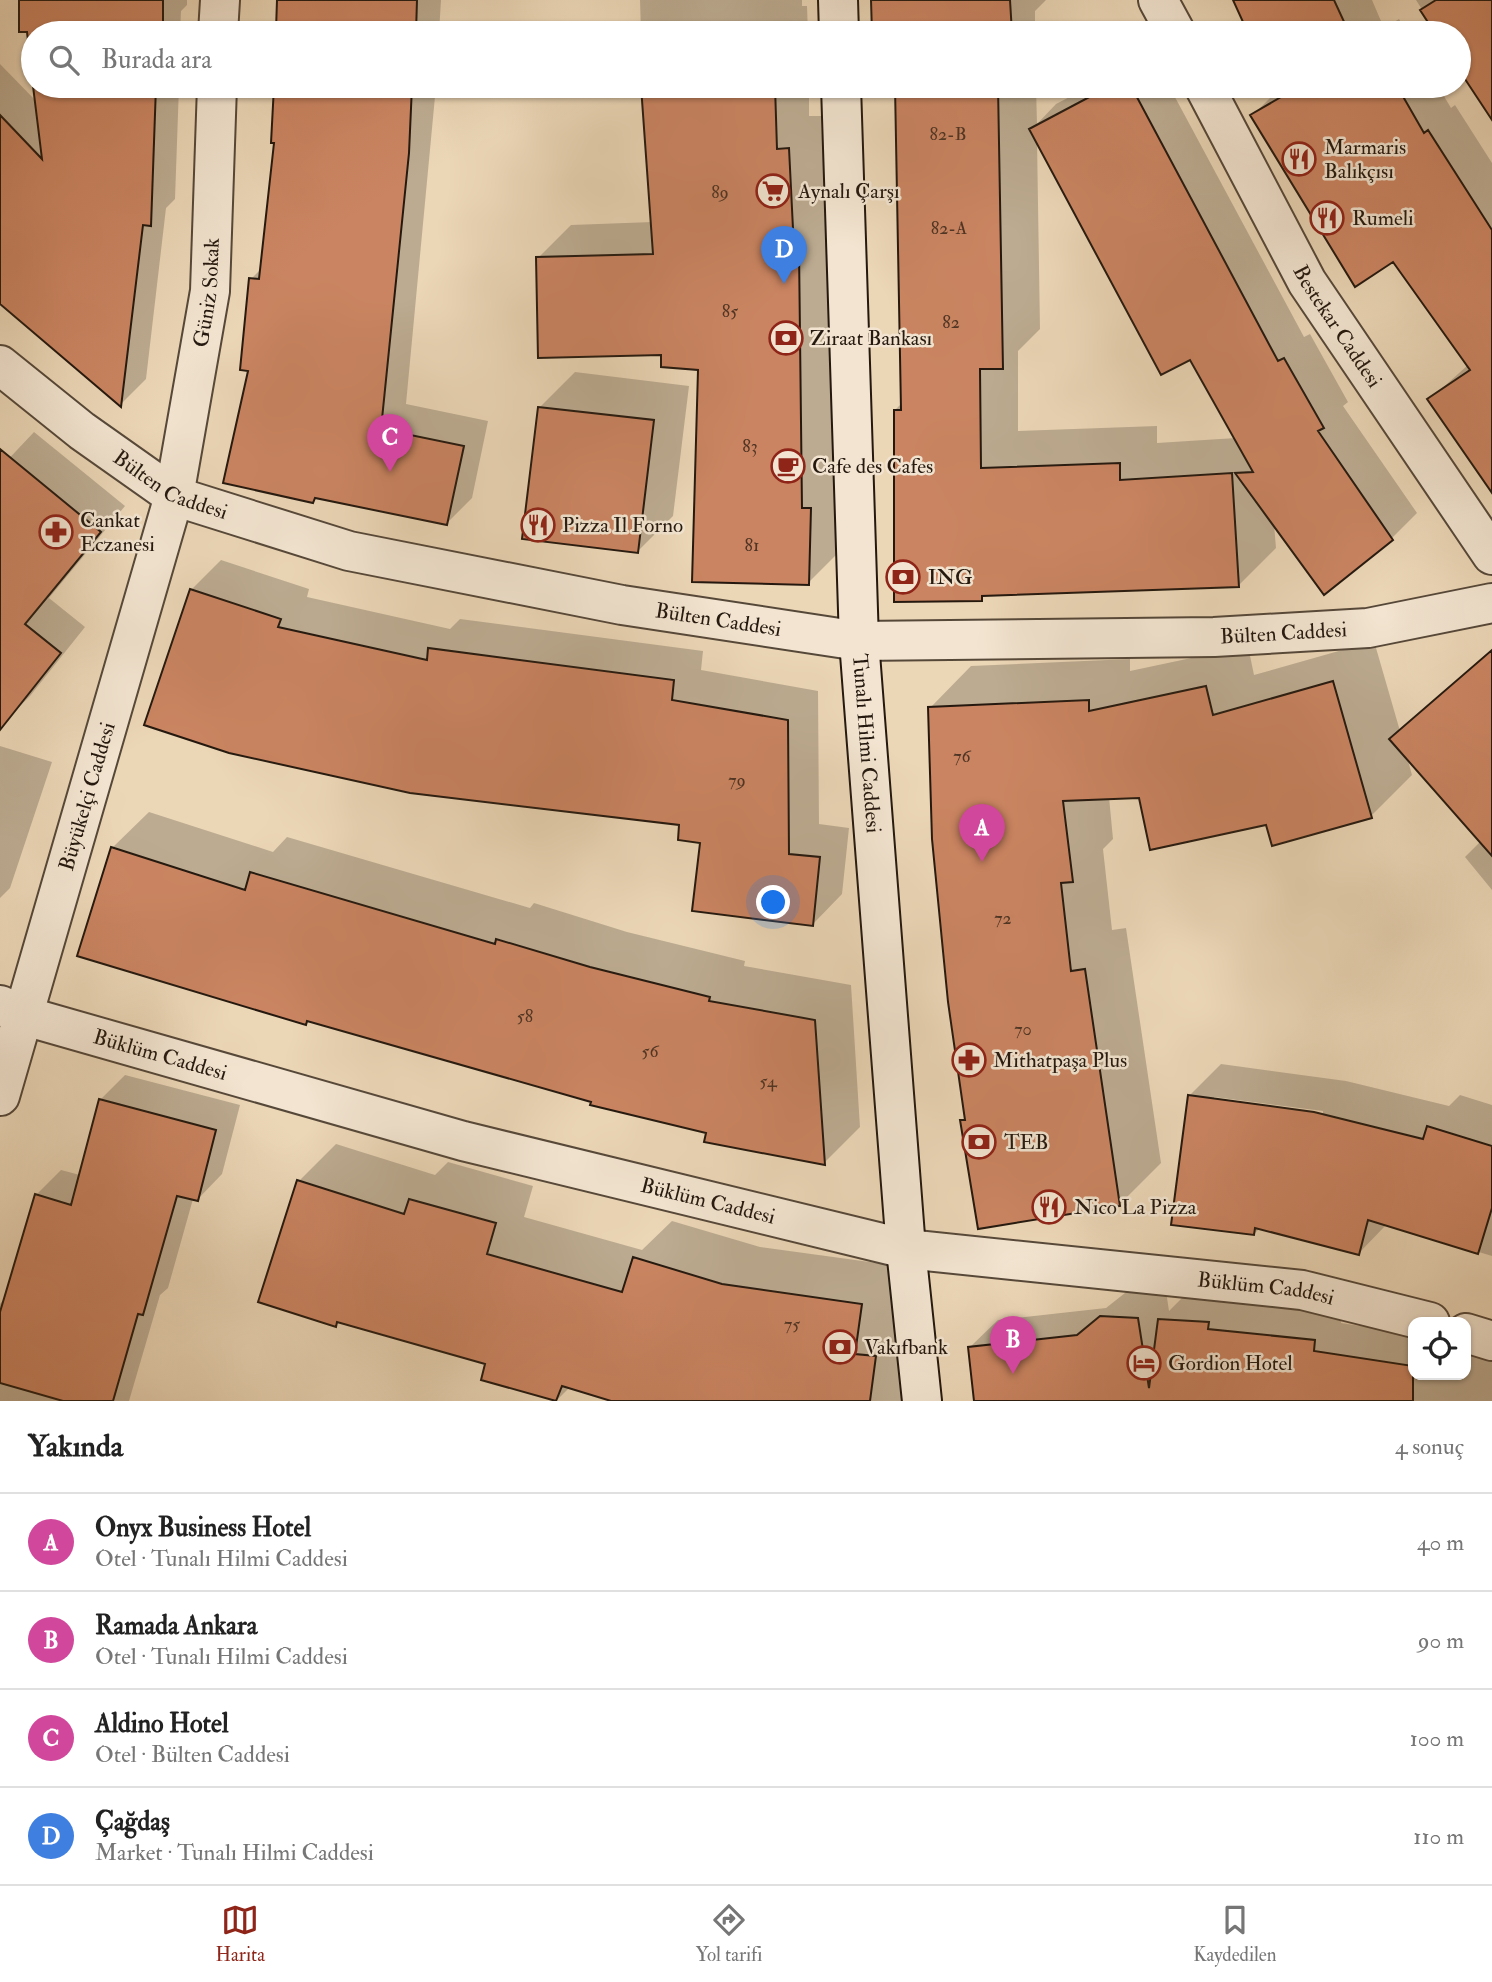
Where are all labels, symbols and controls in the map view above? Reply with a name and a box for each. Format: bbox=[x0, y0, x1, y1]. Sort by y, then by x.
search box bbox=[21, 21, 1471, 98]
icon: search bbox=[45, 41, 83, 79]
text: Burada ara bbox=[101, 44, 212, 76]
house number: 82-B bbox=[930, 123, 966, 146]
place label: Marmaris Balıkçısı bbox=[1324, 134, 1406, 185]
restaurant icon: Marmaris Balıkçısı bbox=[1280, 140, 1318, 178]
supermarket icon: Aynalı Çarşı bbox=[754, 172, 792, 210]
place label: Aynalı Çarşı bbox=[797, 178, 900, 205]
house number: 89 bbox=[711, 181, 729, 204]
restaurant icon: Rumeli bbox=[1308, 199, 1346, 237]
place label: Rumeli bbox=[1352, 205, 1414, 232]
house number: 82-A bbox=[931, 217, 968, 240]
pin: D bbox=[761, 226, 807, 284]
street label: Güniz Sokak bbox=[187, 238, 225, 349]
street label: Bestekar Caddesi bbox=[1287, 260, 1388, 393]
house number: 85 bbox=[722, 300, 738, 323]
house number: 82 bbox=[942, 311, 960, 334]
bank icon: Ziraat Bankası bbox=[767, 319, 805, 357]
place label: Ziraat Bankası bbox=[810, 325, 933, 352]
pin: C bbox=[367, 414, 413, 472]
house number: 83 bbox=[742, 435, 758, 458]
street label: Bülten Caddesi bbox=[108, 444, 231, 526]
cafe icon: Cafe des Cafes bbox=[769, 447, 807, 485]
place label: Cafe des Cafes bbox=[812, 453, 933, 480]
restaurant icon: Pizza Il Forno bbox=[519, 506, 557, 544]
place label: Cankat Eczanesi bbox=[80, 507, 155, 558]
place label: Pizza Il Forno bbox=[562, 512, 683, 539]
pharmacy icon: Cankat Eczanesi bbox=[37, 513, 75, 551]
house number: 81 bbox=[745, 534, 759, 557]
bank icon: ING bbox=[884, 558, 922, 596]
place label: ING bbox=[928, 564, 973, 591]
street label: Bülten Caddesi bbox=[653, 597, 783, 643]
street label: Bülten Caddesi bbox=[1219, 616, 1348, 650]
street label: Tunalı Hilmi Caddesi bbox=[847, 653, 887, 835]
street label: Büyükelçi Caddesi bbox=[53, 719, 121, 874]
house number: 76 bbox=[953, 745, 972, 768]
house number: 79 bbox=[728, 769, 746, 792]
pin: A bbox=[959, 804, 1005, 862]
your location bbox=[756, 885, 790, 919]
house number: 72 bbox=[994, 907, 1012, 930]
house number: 58 bbox=[517, 1005, 533, 1028]
house number: 70 bbox=[1014, 1018, 1032, 1041]
street label: Büklüm Caddesi bbox=[90, 1023, 231, 1087]
house number: 56 bbox=[642, 1040, 659, 1063]
pharmacy icon: Mithatpaşa Plus bbox=[950, 1041, 988, 1079]
place label: Mithatpaşa Plus bbox=[993, 1047, 1127, 1074]
house number: 54 bbox=[759, 1070, 778, 1093]
bank icon: TEB bbox=[960, 1123, 998, 1161]
place label: TEB bbox=[1004, 1129, 1048, 1156]
street label: Büklüm Caddesi bbox=[638, 1171, 779, 1230]
restaurant icon: Nico La Pizza bbox=[1030, 1188, 1068, 1226]
place label: Nico La Pizza bbox=[1074, 1194, 1197, 1221]
street label: Büklüm Caddesi bbox=[1196, 1266, 1337, 1311]
house number: 75 bbox=[784, 1313, 800, 1336]
pin: B bbox=[990, 1316, 1036, 1374]
map controls bbox=[1408, 1317, 1471, 1380]
button: locate bbox=[1408, 1317, 1471, 1380]
bank icon: Vakıfbank bbox=[821, 1328, 859, 1366]
place label: Vakıfbank bbox=[864, 1334, 948, 1361]
hotel icon: Gordion Hotel bbox=[1125, 1344, 1163, 1382]
place label: Gordion Hotel bbox=[1168, 1350, 1293, 1377]
text: Yakında bbox=[28, 1428, 123, 1465]
text: 4 sonuç bbox=[1395, 1432, 1464, 1461]
text: Onyx Business Hotel bbox=[95, 1512, 311, 1544]
text: A bbox=[44, 1528, 58, 1557]
text: 40 m bbox=[1417, 1528, 1464, 1557]
text: Otel · Tunalı Hilmi Caddesi bbox=[95, 1544, 348, 1573]
text: Ramada Ankara bbox=[95, 1610, 257, 1642]
text: B bbox=[43, 1626, 59, 1655]
text: 90 m bbox=[1418, 1626, 1464, 1655]
text: Otel · Tunalı Hilmi Caddesi bbox=[95, 1642, 348, 1671]
text: Aldino Hotel bbox=[95, 1708, 229, 1740]
text: C bbox=[43, 1724, 59, 1753]
text: 100 m bbox=[1410, 1724, 1464, 1753]
text: Otel · Bülten Caddesi bbox=[95, 1740, 290, 1769]
text: Çağdaş bbox=[95, 1806, 170, 1838]
text: D bbox=[42, 1822, 60, 1851]
text: 110 m bbox=[1413, 1822, 1464, 1851]
text: Market · Tunalı Hilmi Caddesi bbox=[95, 1838, 374, 1867]
tab: Harita bbox=[215, 1901, 265, 1967]
tab: Yol tarifi bbox=[696, 1901, 762, 1967]
tab: Kaydedilen bbox=[1193, 1901, 1277, 1967]

